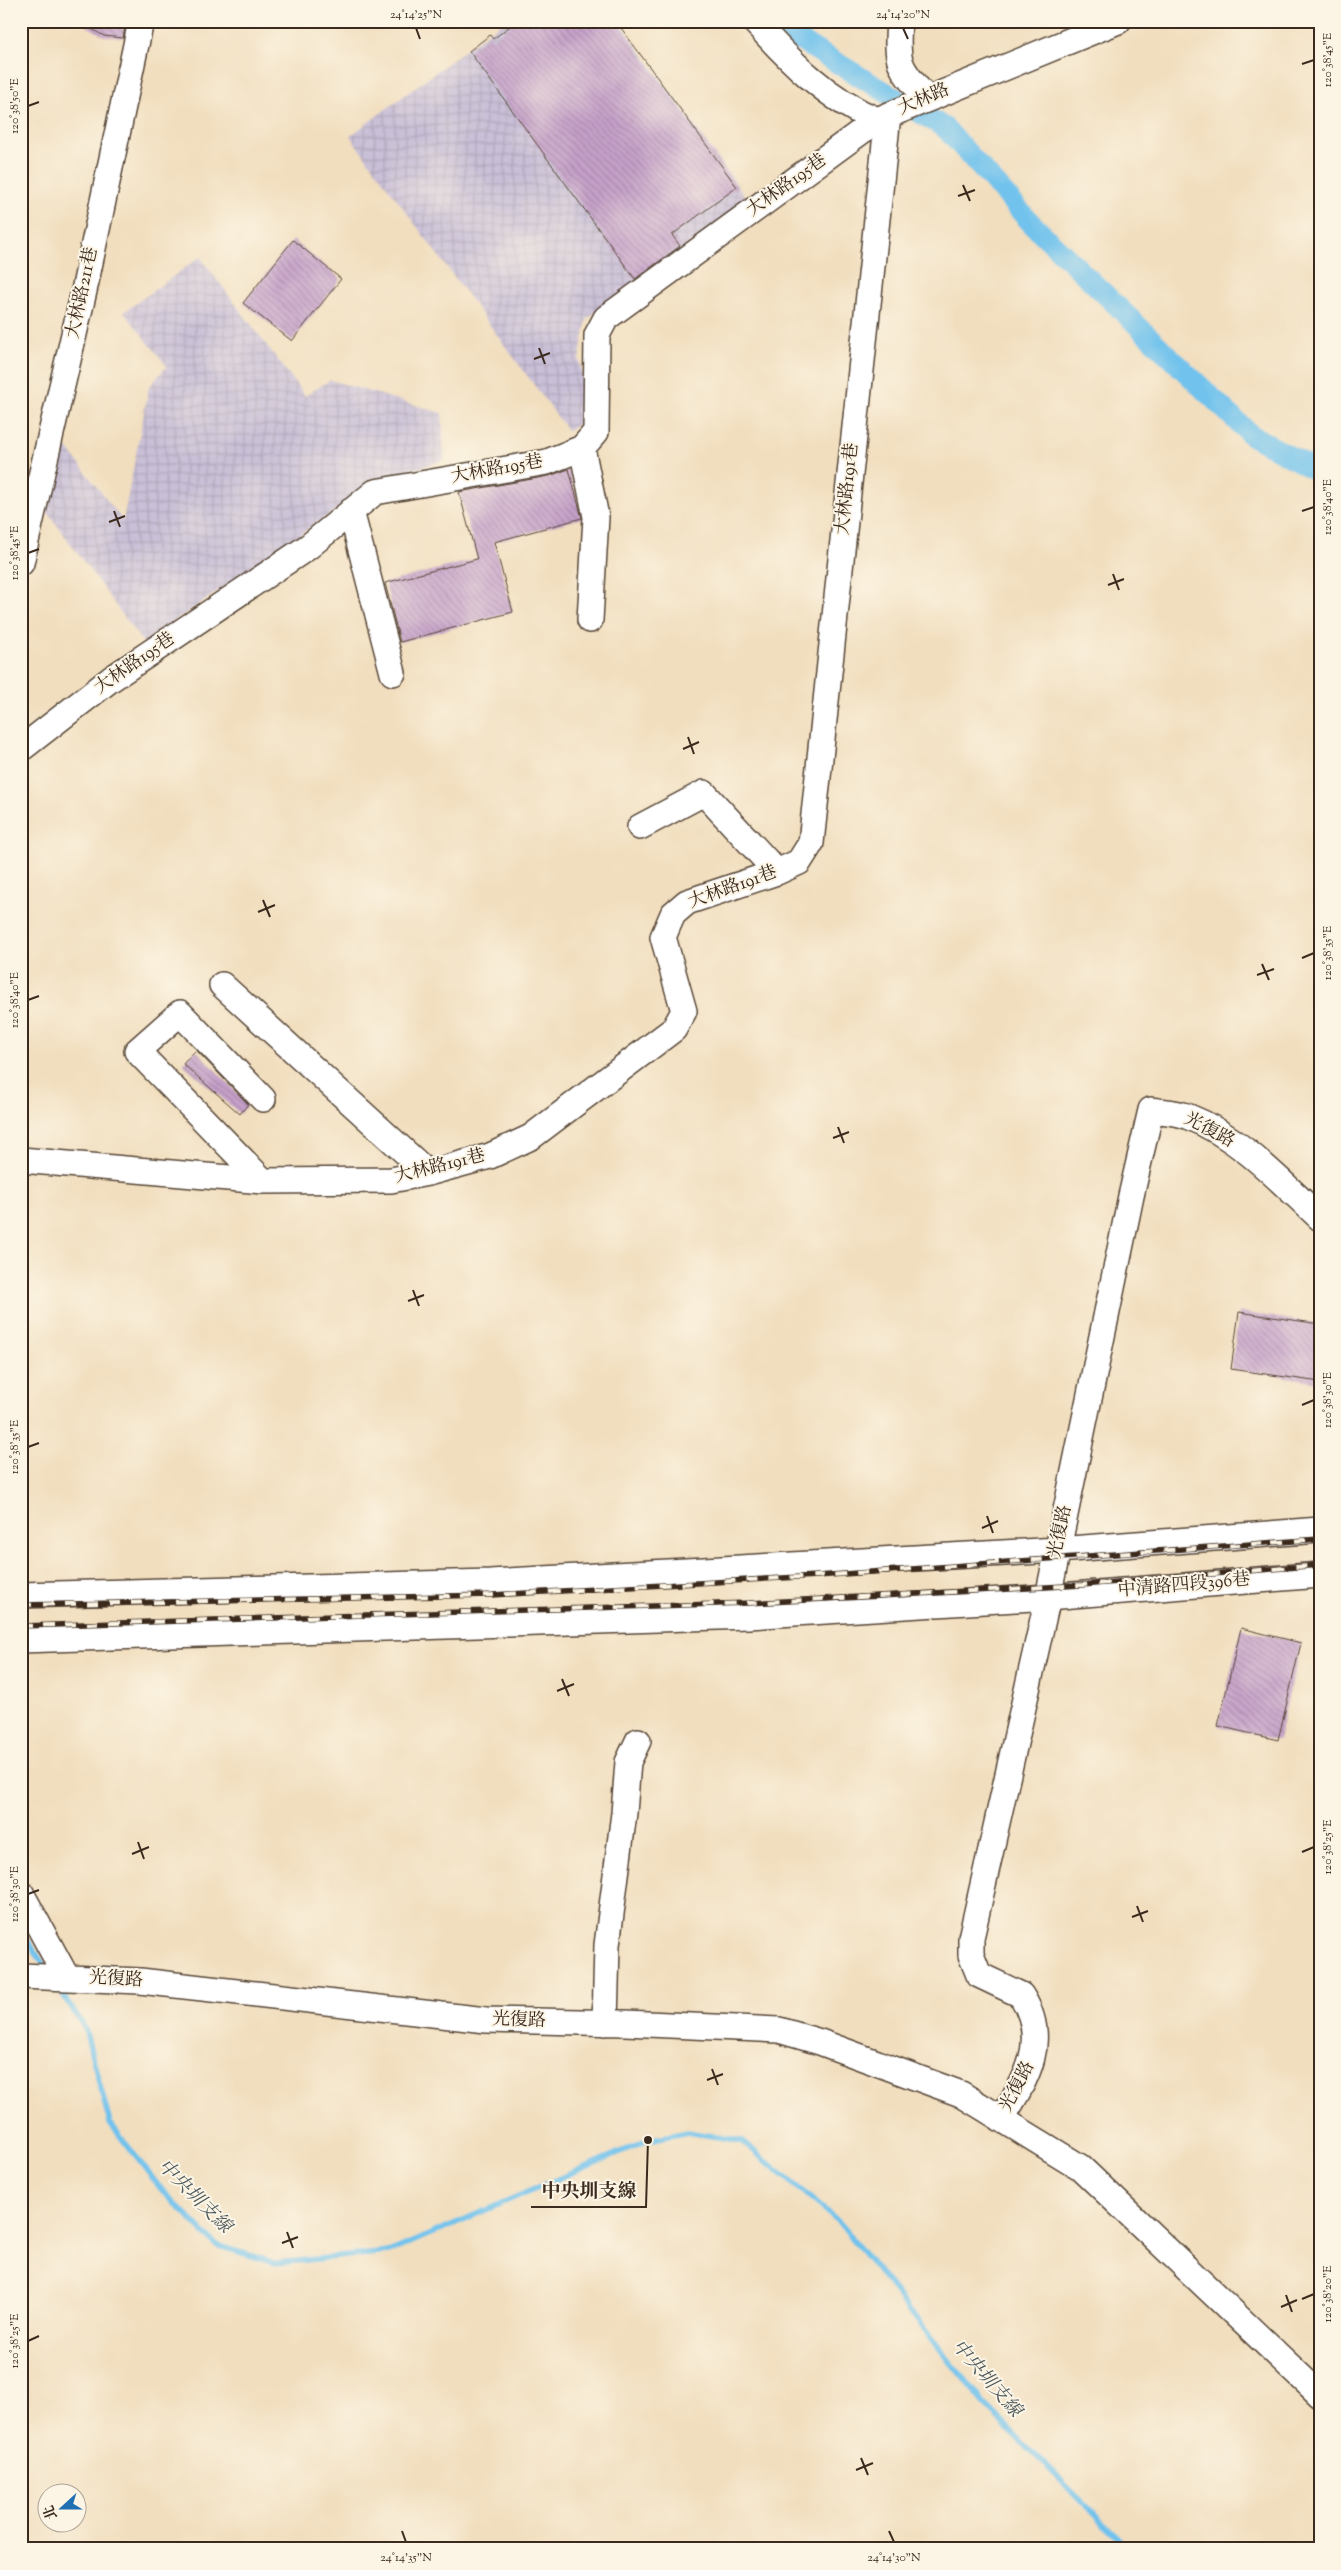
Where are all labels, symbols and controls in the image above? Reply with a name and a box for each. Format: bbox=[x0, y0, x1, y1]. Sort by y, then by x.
text: 24°14'25"N bbox=[390, 6, 443, 24]
text: 24°14'20"N bbox=[876, 6, 930, 24]
text: 120°38'45"E bbox=[1319, 32, 1337, 87]
street label: 大林路 bbox=[894, 77, 954, 123]
text: 120°38'50"E bbox=[6, 78, 24, 134]
street label: 大林路195巷 bbox=[742, 148, 832, 224]
street label: 大林路211巷 bbox=[61, 245, 105, 341]
street label: 大林路191巷 bbox=[830, 441, 866, 537]
street label: 大林路195巷 bbox=[449, 449, 545, 491]
text: 120°38'40"E bbox=[1319, 478, 1337, 535]
text: 120°38'45"E bbox=[6, 525, 24, 580]
street label: 大林路195巷 bbox=[89, 627, 181, 701]
street label: 大林路191巷 bbox=[685, 860, 781, 916]
text: 120°38'35"E bbox=[1319, 925, 1337, 980]
text: 120°38'40"E bbox=[6, 971, 24, 1028]
street label: 光復路 bbox=[1179, 1107, 1239, 1155]
street label: 大林路191巷 bbox=[392, 1143, 488, 1191]
text: 120°38'30"E bbox=[1319, 1371, 1337, 1428]
text: 120°38'35"E bbox=[6, 1419, 24, 1474]
street label: 光復路 bbox=[1043, 1503, 1079, 1561]
street label: 中清路四段396巷 bbox=[1117, 1567, 1251, 1605]
text: 120°38'25"E bbox=[1319, 1819, 1337, 1874]
text: 120°38'30"E bbox=[6, 1865, 24, 1922]
street label: 光復路 bbox=[88, 1966, 144, 1994]
street label: 光復路 bbox=[492, 2007, 546, 2035]
street label: 光復路 bbox=[994, 2057, 1042, 2117]
water label: 中央圳支線 bbox=[151, 2154, 239, 2242]
callout: 中央圳支線 bbox=[531, 2173, 646, 2207]
text: 中央圳支線 bbox=[541, 2179, 637, 2206]
text: 120°38'20"E bbox=[1319, 2265, 1337, 2322]
text: 120°38'25"E bbox=[6, 2313, 24, 2368]
water label: 中央圳支線 bbox=[945, 2334, 1029, 2425]
north arrow bbox=[38, 2482, 88, 2532]
text: 北 bbox=[40, 2502, 64, 2522]
text: 24°14'35"N bbox=[380, 2549, 432, 2567]
text: 24°14'30"N bbox=[867, 2549, 921, 2567]

